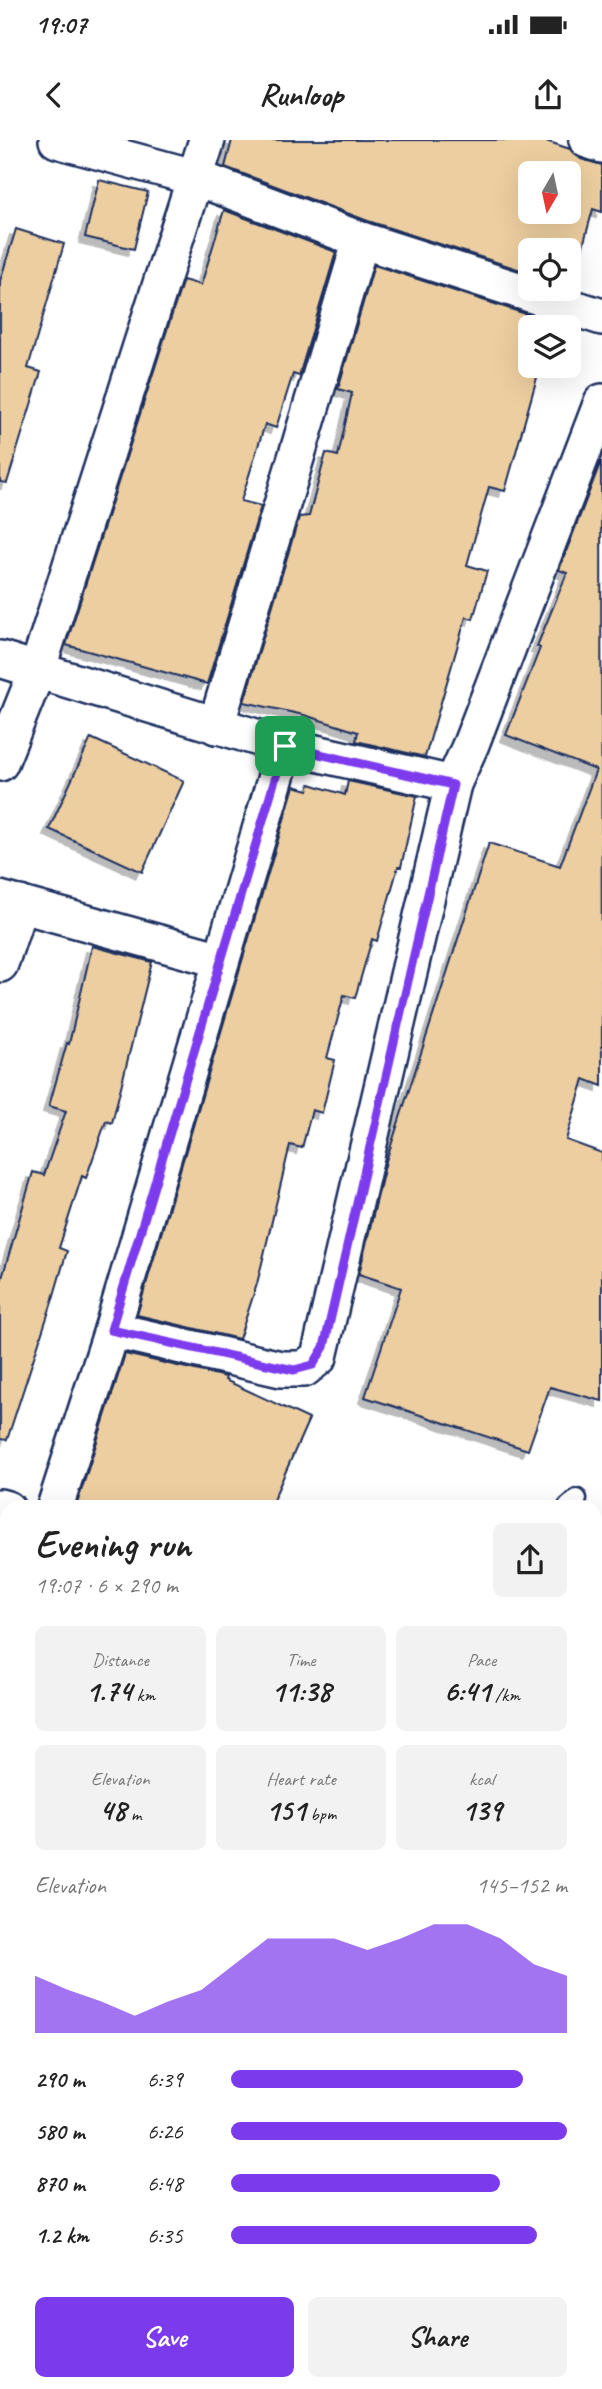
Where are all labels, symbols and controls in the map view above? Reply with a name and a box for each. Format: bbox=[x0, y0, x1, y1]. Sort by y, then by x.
text: 19:07 bbox=[35, 8, 87, 41]
text: Runloop bbox=[259, 74, 343, 115]
icon: back bbox=[35, 76, 73, 114]
icon: share bbox=[529, 76, 567, 114]
north arrow bbox=[518, 161, 581, 224]
map controls bbox=[518, 161, 581, 378]
button: locate bbox=[518, 238, 581, 301]
button: layers bbox=[518, 315, 581, 378]
pin bbox=[255, 716, 315, 776]
icon: arrive bbox=[266, 727, 304, 765]
text: Evening run bbox=[35, 1521, 191, 1568]
button: share bbox=[493, 1523, 567, 1597]
text: 19:07 · 6 × 290 m bbox=[35, 1571, 178, 1600]
text: Distance bbox=[92, 1648, 149, 1672]
text: Time bbox=[286, 1648, 316, 1672]
text: Pace bbox=[467, 1648, 496, 1672]
text: 1.74 bbox=[86, 1672, 132, 1710]
text: 11:38 bbox=[271, 1672, 331, 1710]
text: 6:41 bbox=[443, 1672, 490, 1710]
text: km bbox=[132, 1683, 155, 1707]
text: /km bbox=[490, 1683, 520, 1707]
text: Elevation bbox=[91, 1767, 150, 1791]
text: Heart rate bbox=[266, 1767, 336, 1791]
text: kcal bbox=[469, 1767, 494, 1791]
text: 48 bbox=[99, 1791, 126, 1829]
text: 151 bbox=[266, 1791, 306, 1829]
text: 139 bbox=[462, 1791, 502, 1829]
text: m bbox=[126, 1802, 141, 1826]
text: bpm bbox=[306, 1802, 336, 1826]
text: Elevation bbox=[35, 1871, 106, 1900]
text: 145–152 m bbox=[476, 1871, 567, 1900]
text: 290 m bbox=[35, 2065, 84, 2094]
text: 6:39 bbox=[147, 2065, 183, 2094]
text: 580 m bbox=[35, 2117, 84, 2146]
text: 6:26 bbox=[147, 2117, 183, 2146]
text: 870 m bbox=[35, 2169, 85, 2198]
text: 6:48 bbox=[147, 2169, 183, 2198]
text: 1.2 km bbox=[35, 2221, 89, 2250]
text: 6:35 bbox=[147, 2221, 183, 2250]
button: Save bbox=[35, 2297, 294, 2377]
button: Share bbox=[308, 2297, 567, 2377]

